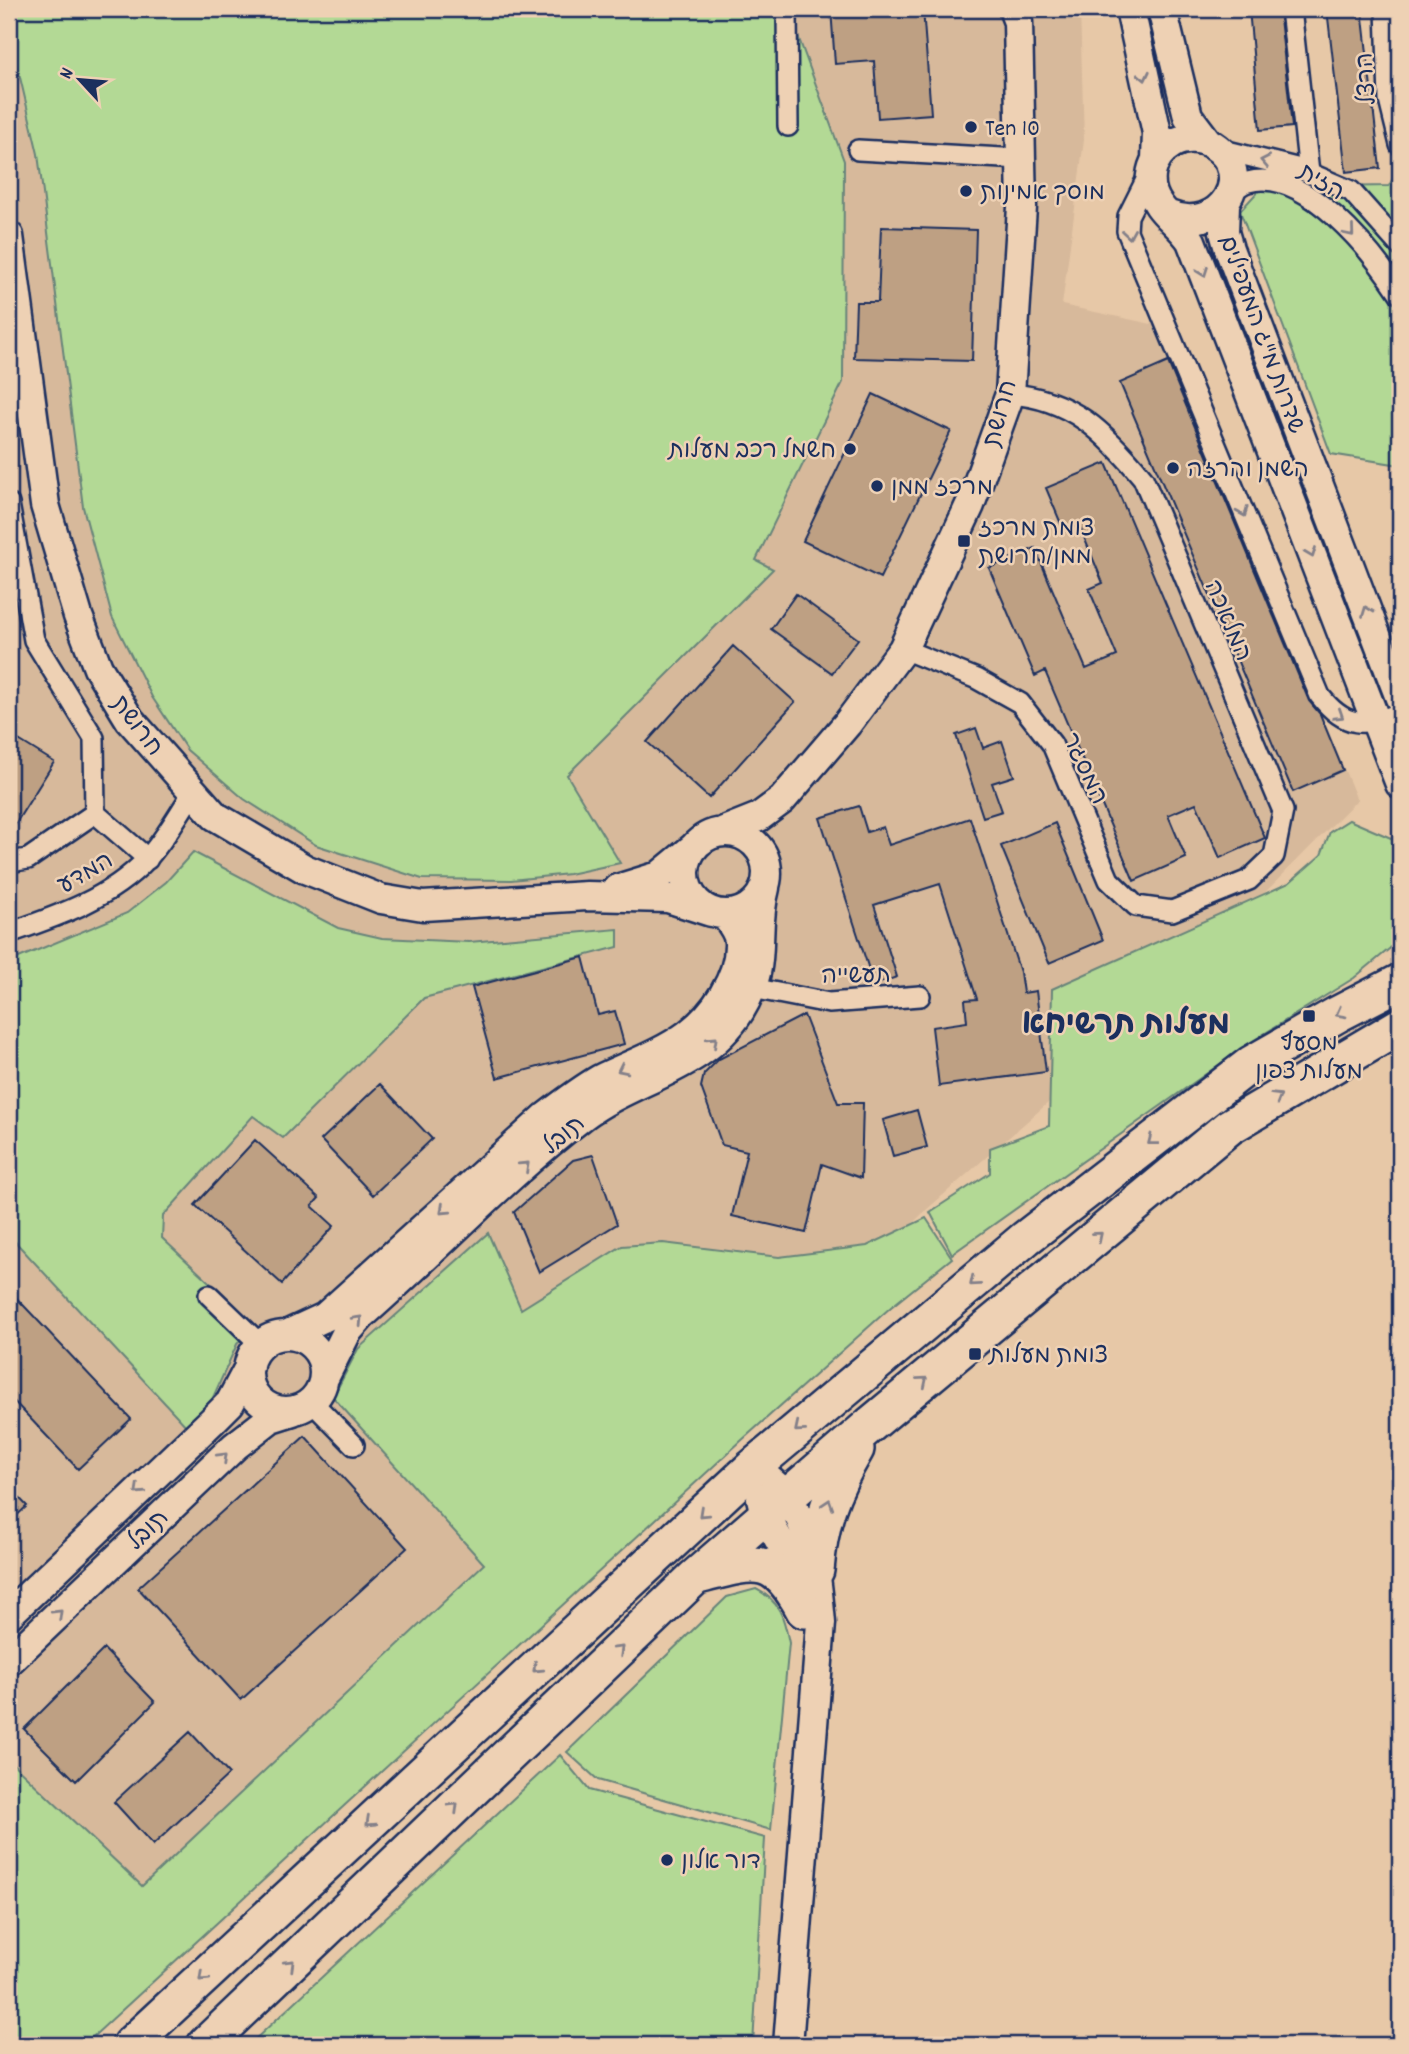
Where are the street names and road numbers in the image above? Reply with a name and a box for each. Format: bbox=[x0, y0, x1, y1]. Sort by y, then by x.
street label: הרצל bbox=[1349, 51, 1387, 106]
street label: הזית bbox=[1289, 155, 1350, 211]
street label: שדרות מ"ג המעפילים bbox=[1208, 231, 1312, 439]
street label: חרושת bbox=[976, 376, 1028, 451]
street label: המלאכה bbox=[1194, 575, 1259, 667]
street label: חרושת bbox=[101, 689, 170, 764]
street label: המסגר bbox=[1052, 728, 1115, 811]
street label: המדע bbox=[53, 845, 120, 904]
street label: תעשייה bbox=[821, 959, 891, 995]
street label: תובל bbox=[536, 1108, 594, 1164]
street label: תובל bbox=[121, 1503, 178, 1560]

